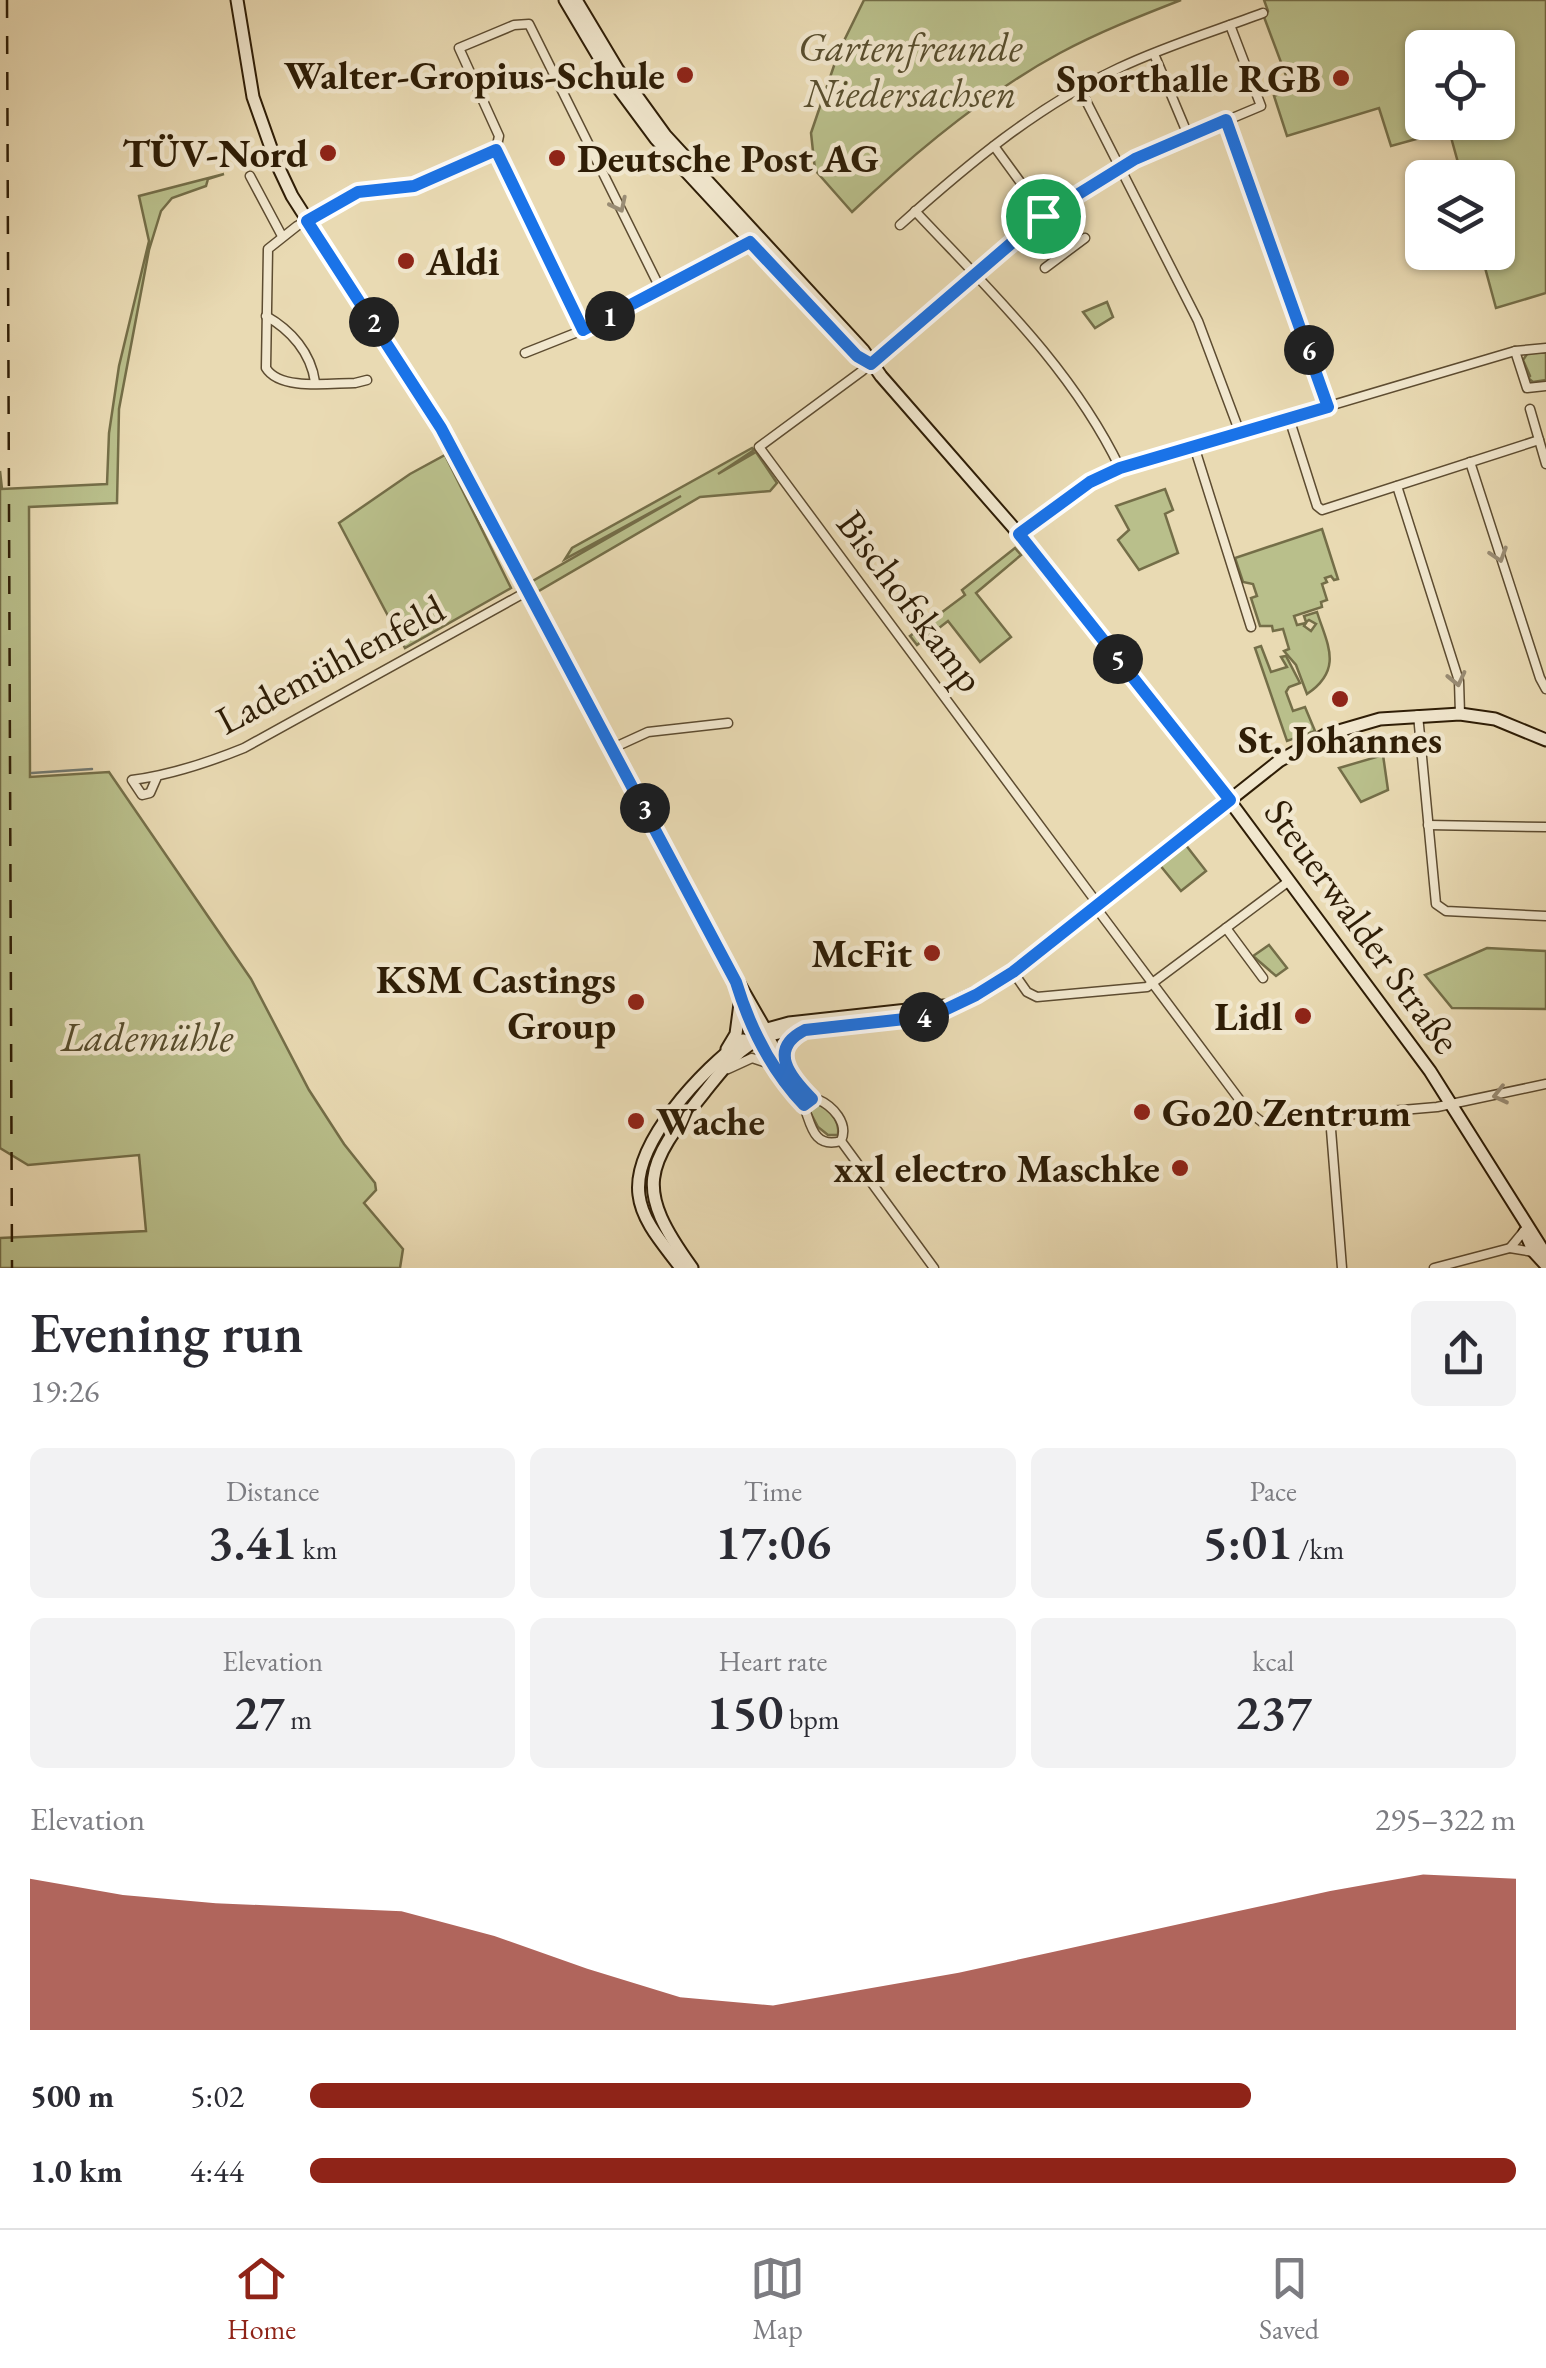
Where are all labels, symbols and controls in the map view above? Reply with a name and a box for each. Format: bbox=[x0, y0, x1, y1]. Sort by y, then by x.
park label: Gartenfreunde Niedersachsen bbox=[798, 21, 1023, 119]
map controls bbox=[1405, 30, 1515, 270]
button: locate bbox=[1405, 30, 1515, 140]
place label: Walter-Gropius-Schule bbox=[284, 49, 665, 101]
place label: Sporthalle RGB bbox=[1056, 52, 1321, 104]
marker: Walter-Gropius-Schule bbox=[674, 64, 696, 86]
marker: Sporthalle RGB bbox=[1330, 67, 1352, 89]
place label: TÜV-Nord bbox=[122, 127, 308, 179]
place label: Deutsche Post AG bbox=[577, 132, 879, 184]
marker: TÜV-Nord bbox=[317, 142, 339, 164]
marker: Deutsche Post AG bbox=[546, 147, 568, 169]
button: layers bbox=[1405, 160, 1515, 270]
pin bbox=[1001, 174, 1086, 259]
icon: arrive bbox=[1016, 189, 1071, 244]
one-way arrow bbox=[607, 195, 627, 213]
place label: Aldi bbox=[425, 235, 500, 287]
marker: Aldi bbox=[395, 250, 417, 272]
pin: 1 bbox=[585, 291, 635, 341]
pin: 2 bbox=[349, 297, 399, 347]
text: 1 bbox=[603, 298, 617, 334]
text: 2 bbox=[367, 304, 381, 340]
pin: 6 bbox=[1284, 325, 1334, 375]
text: 6 bbox=[1302, 332, 1316, 368]
street label: Bischofskamp bbox=[826, 499, 996, 703]
one-way arrow bbox=[1488, 546, 1508, 563]
street label: Lademühlenfeld bbox=[207, 582, 454, 746]
pin: 5 bbox=[1093, 634, 1143, 684]
text: 5 bbox=[1111, 641, 1125, 677]
one-way arrow bbox=[1445, 670, 1466, 687]
marker: St. Johannes bbox=[1329, 688, 1351, 710]
place label: St. Johannes bbox=[1238, 713, 1442, 765]
pin: 3 bbox=[620, 783, 670, 833]
street label: Steuerwalder Straße bbox=[1253, 788, 1473, 1064]
text: 3 bbox=[638, 790, 652, 826]
place label: McFit bbox=[811, 927, 912, 979]
marker: McFit bbox=[921, 942, 943, 964]
place label: KSM Castings Group bbox=[376, 953, 616, 1051]
place label: Lidl bbox=[1214, 990, 1283, 1042]
marker: KSM Castings Group bbox=[625, 991, 647, 1013]
pin: 4 bbox=[899, 992, 949, 1042]
text: 4 bbox=[917, 999, 931, 1035]
marker: Lidl bbox=[1292, 1005, 1314, 1027]
park label: Lademühle bbox=[60, 1011, 233, 1063]
one-way arrow bbox=[1491, 1083, 1508, 1104]
place label: Go20 Zentrum bbox=[1162, 1086, 1411, 1138]
place label: Wache bbox=[656, 1095, 765, 1147]
marker: Go20 Zentrum bbox=[1131, 1101, 1153, 1123]
marker: Wache bbox=[625, 1110, 647, 1132]
place label: xxl electro Maschke bbox=[834, 1142, 1160, 1194]
marker: xxl electro Maschke bbox=[1169, 1157, 1191, 1179]
text: Evening run bbox=[30, 1297, 303, 1368]
button: share bbox=[1411, 1301, 1516, 1406]
text: 19:26 bbox=[30, 1370, 99, 1412]
text: Distance bbox=[226, 1473, 319, 1509]
text: Time bbox=[744, 1473, 802, 1509]
text: Pace bbox=[1250, 1473, 1297, 1509]
text: 3.41 bbox=[208, 1509, 297, 1574]
text: 17:06 bbox=[715, 1509, 831, 1574]
text: 5:01 bbox=[1202, 1509, 1293, 1574]
text: km bbox=[297, 1531, 337, 1567]
text: /km bbox=[1293, 1531, 1344, 1567]
text: Elevation bbox=[222, 1643, 323, 1679]
text: Heart rate bbox=[719, 1643, 827, 1679]
text: kcal bbox=[1252, 1643, 1294, 1679]
text: 27 bbox=[233, 1679, 285, 1744]
text: 150 bbox=[706, 1679, 783, 1744]
text: 237 bbox=[1235, 1679, 1312, 1744]
text: m bbox=[285, 1701, 312, 1737]
text: bpm bbox=[783, 1701, 840, 1737]
text: Elevation bbox=[30, 1798, 145, 1840]
text: 295–322 m bbox=[1375, 1798, 1516, 1840]
text: 500 m bbox=[30, 2075, 114, 2117]
text: 5:02 bbox=[190, 2075, 244, 2117]
text: 1.0 km bbox=[30, 2150, 123, 2192]
text: 4:44 bbox=[190, 2150, 244, 2192]
tab: Home bbox=[227, 2251, 296, 2347]
tab: Map bbox=[750, 2251, 805, 2347]
tab: Saved bbox=[1259, 2251, 1319, 2347]

